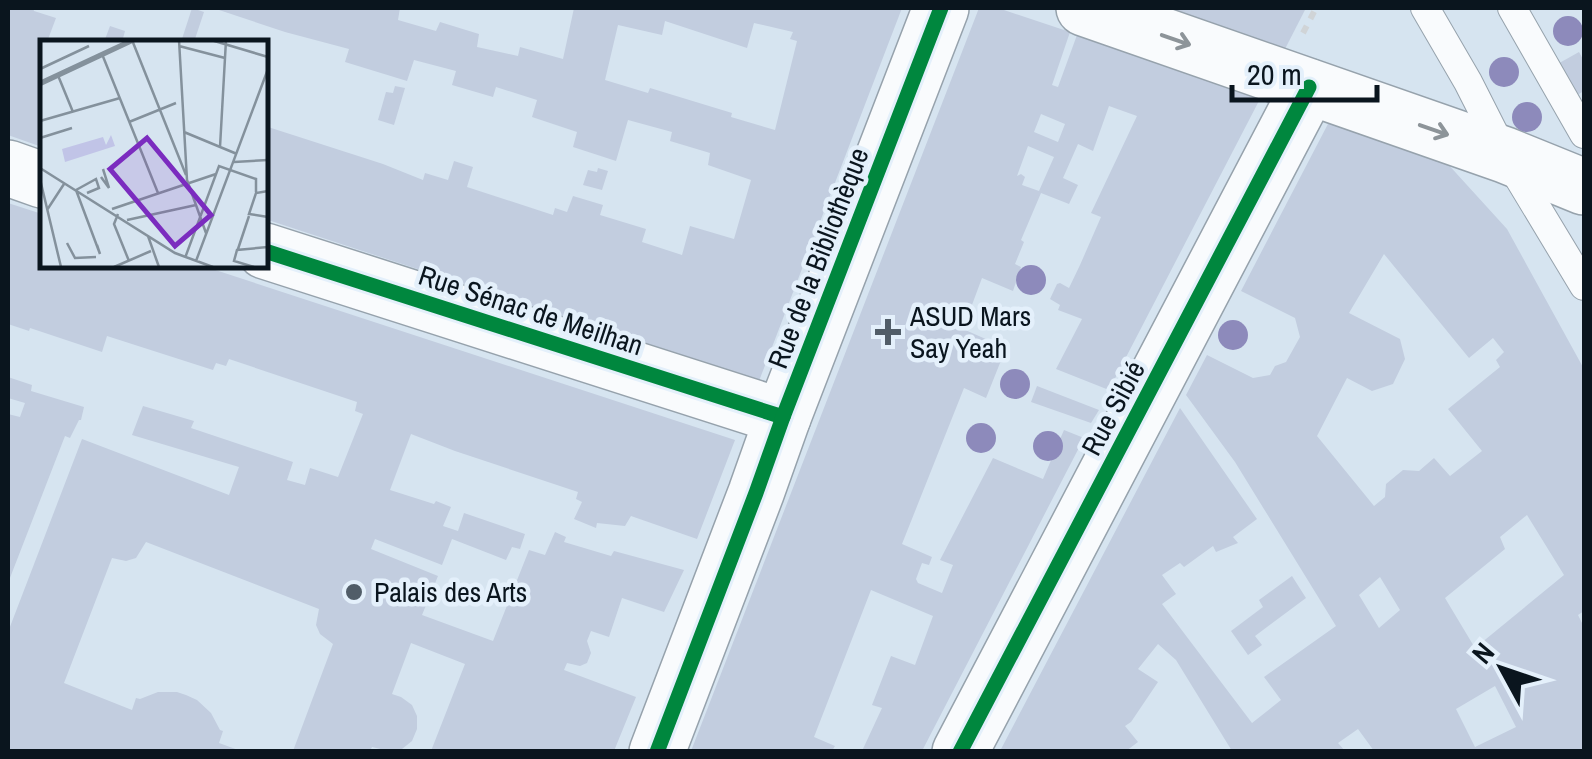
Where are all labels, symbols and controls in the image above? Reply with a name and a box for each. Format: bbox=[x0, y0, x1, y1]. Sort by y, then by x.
one-way arrow bbox=[1159, 32, 1190, 50]
inset map bbox=[40, 40, 268, 268]
scale bar bbox=[1232, 40, 1377, 102]
text: 20 m bbox=[1247, 54, 1302, 94]
one-way arrow bbox=[1418, 123, 1450, 141]
street label: Rue de la Bibliothèque bbox=[758, 142, 878, 374]
street label: Rue Sénac de Meilhan bbox=[414, 256, 648, 364]
place label: ASUD Mars Say Yeah bbox=[909, 297, 1031, 367]
marker: ASUD Mars Say Yeah bbox=[875, 319, 901, 345]
street label: Rue Sibié bbox=[1072, 354, 1154, 462]
place label: Palais des Arts bbox=[374, 573, 527, 611]
marker: Palais des Arts bbox=[343, 581, 365, 603]
north arrow bbox=[1452, 619, 1552, 719]
text: N bbox=[1463, 634, 1503, 671]

